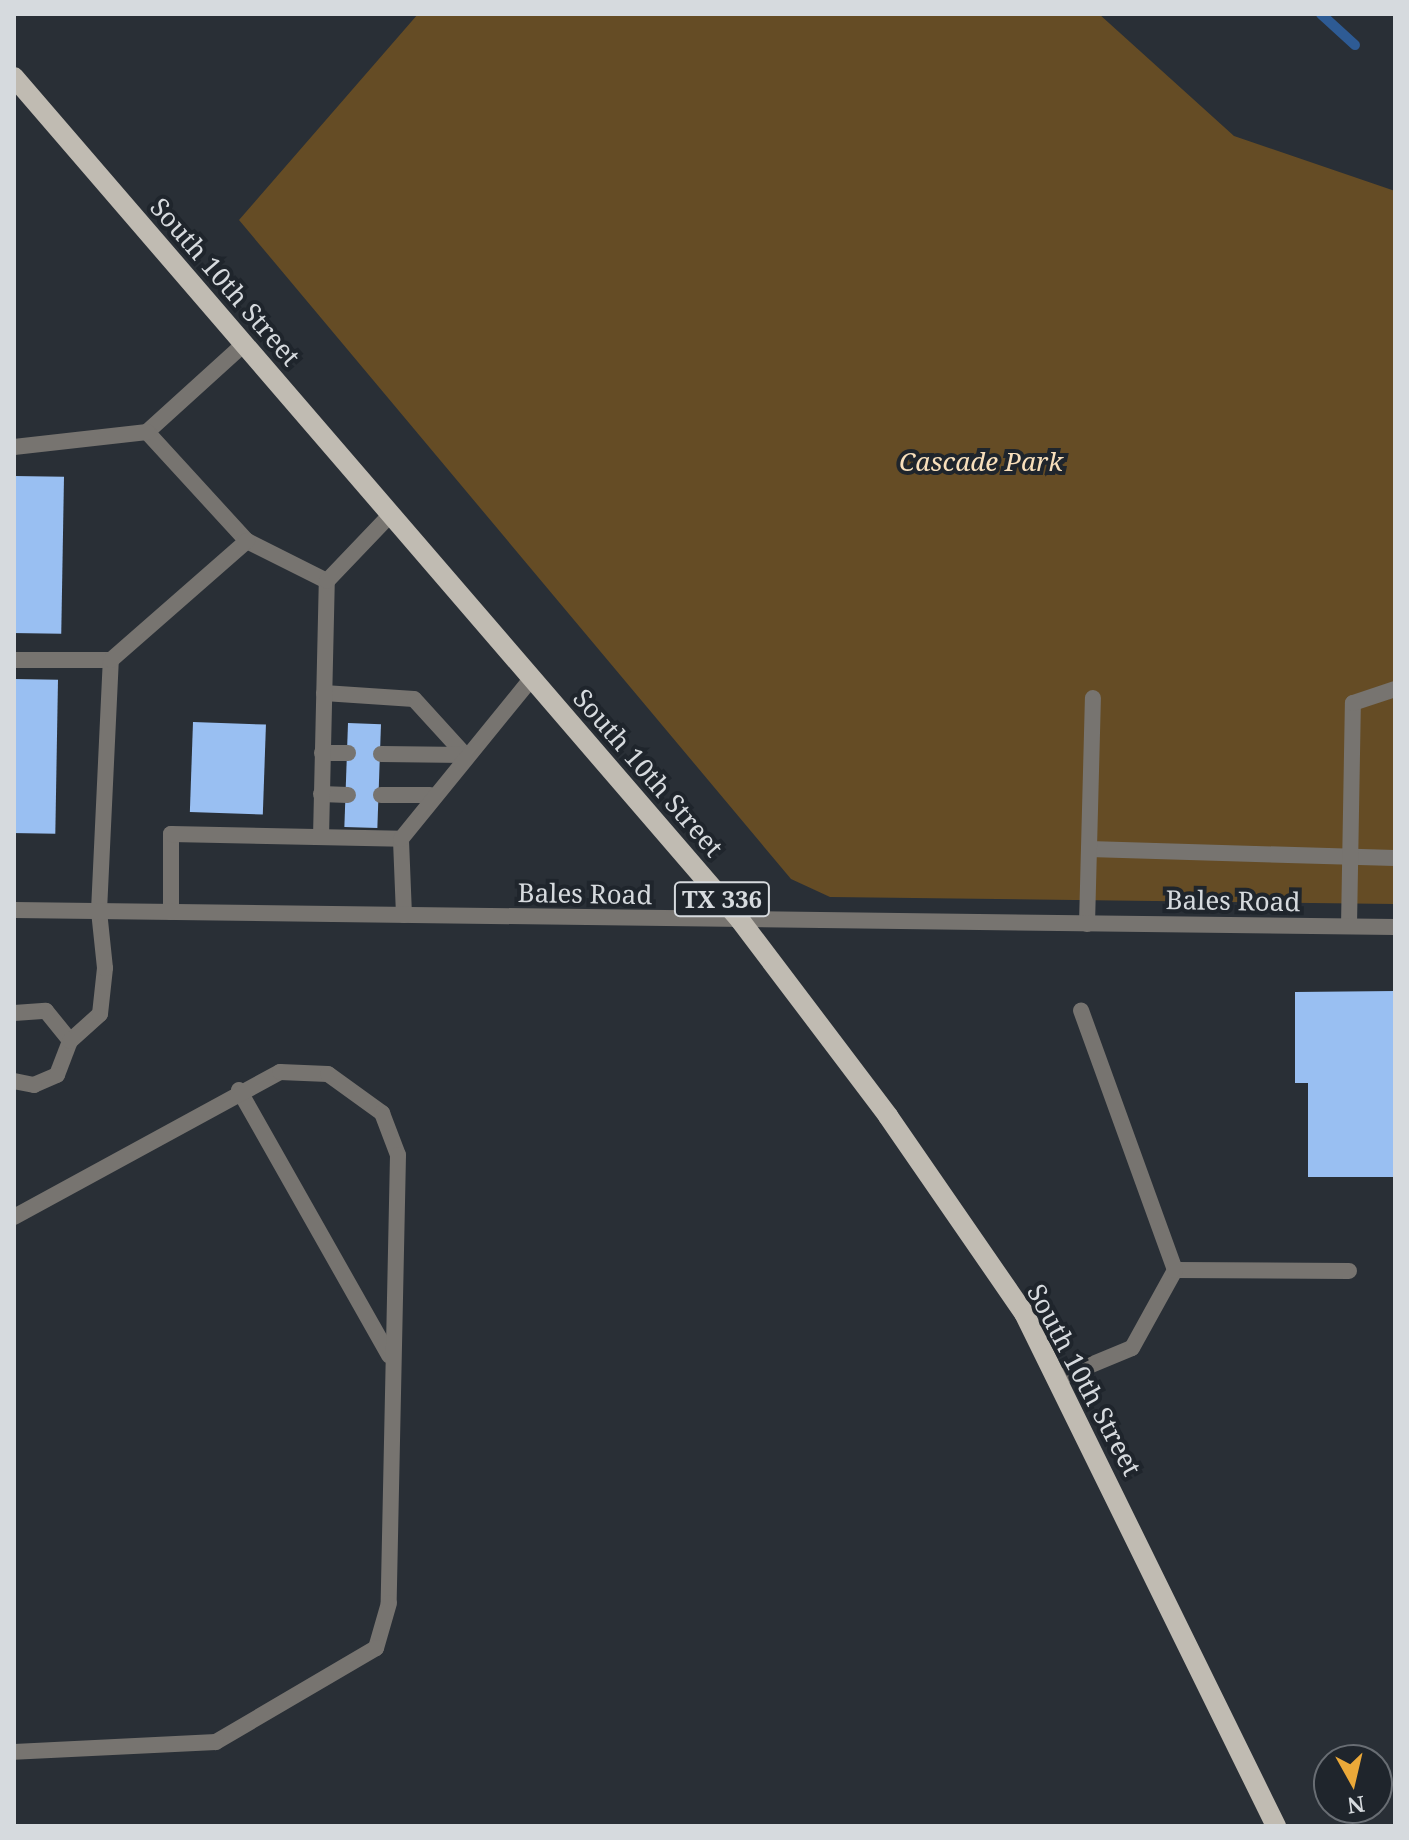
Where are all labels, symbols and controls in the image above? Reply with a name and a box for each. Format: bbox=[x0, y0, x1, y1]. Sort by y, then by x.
street label: South 10th Street bbox=[144, 192, 306, 372]
park label: Cascade Park bbox=[899, 446, 1063, 478]
street label: South 10th Street bbox=[567, 683, 729, 863]
street label: Bales Road bbox=[517, 877, 653, 911]
road number: TX 336 bbox=[672, 879, 772, 919]
street label: Bales Road bbox=[1165, 884, 1301, 918]
street label: South 10th Street bbox=[1020, 1279, 1148, 1481]
north arrow bbox=[1313, 1744, 1393, 1824]
text: N bbox=[1345, 1790, 1367, 1822]

